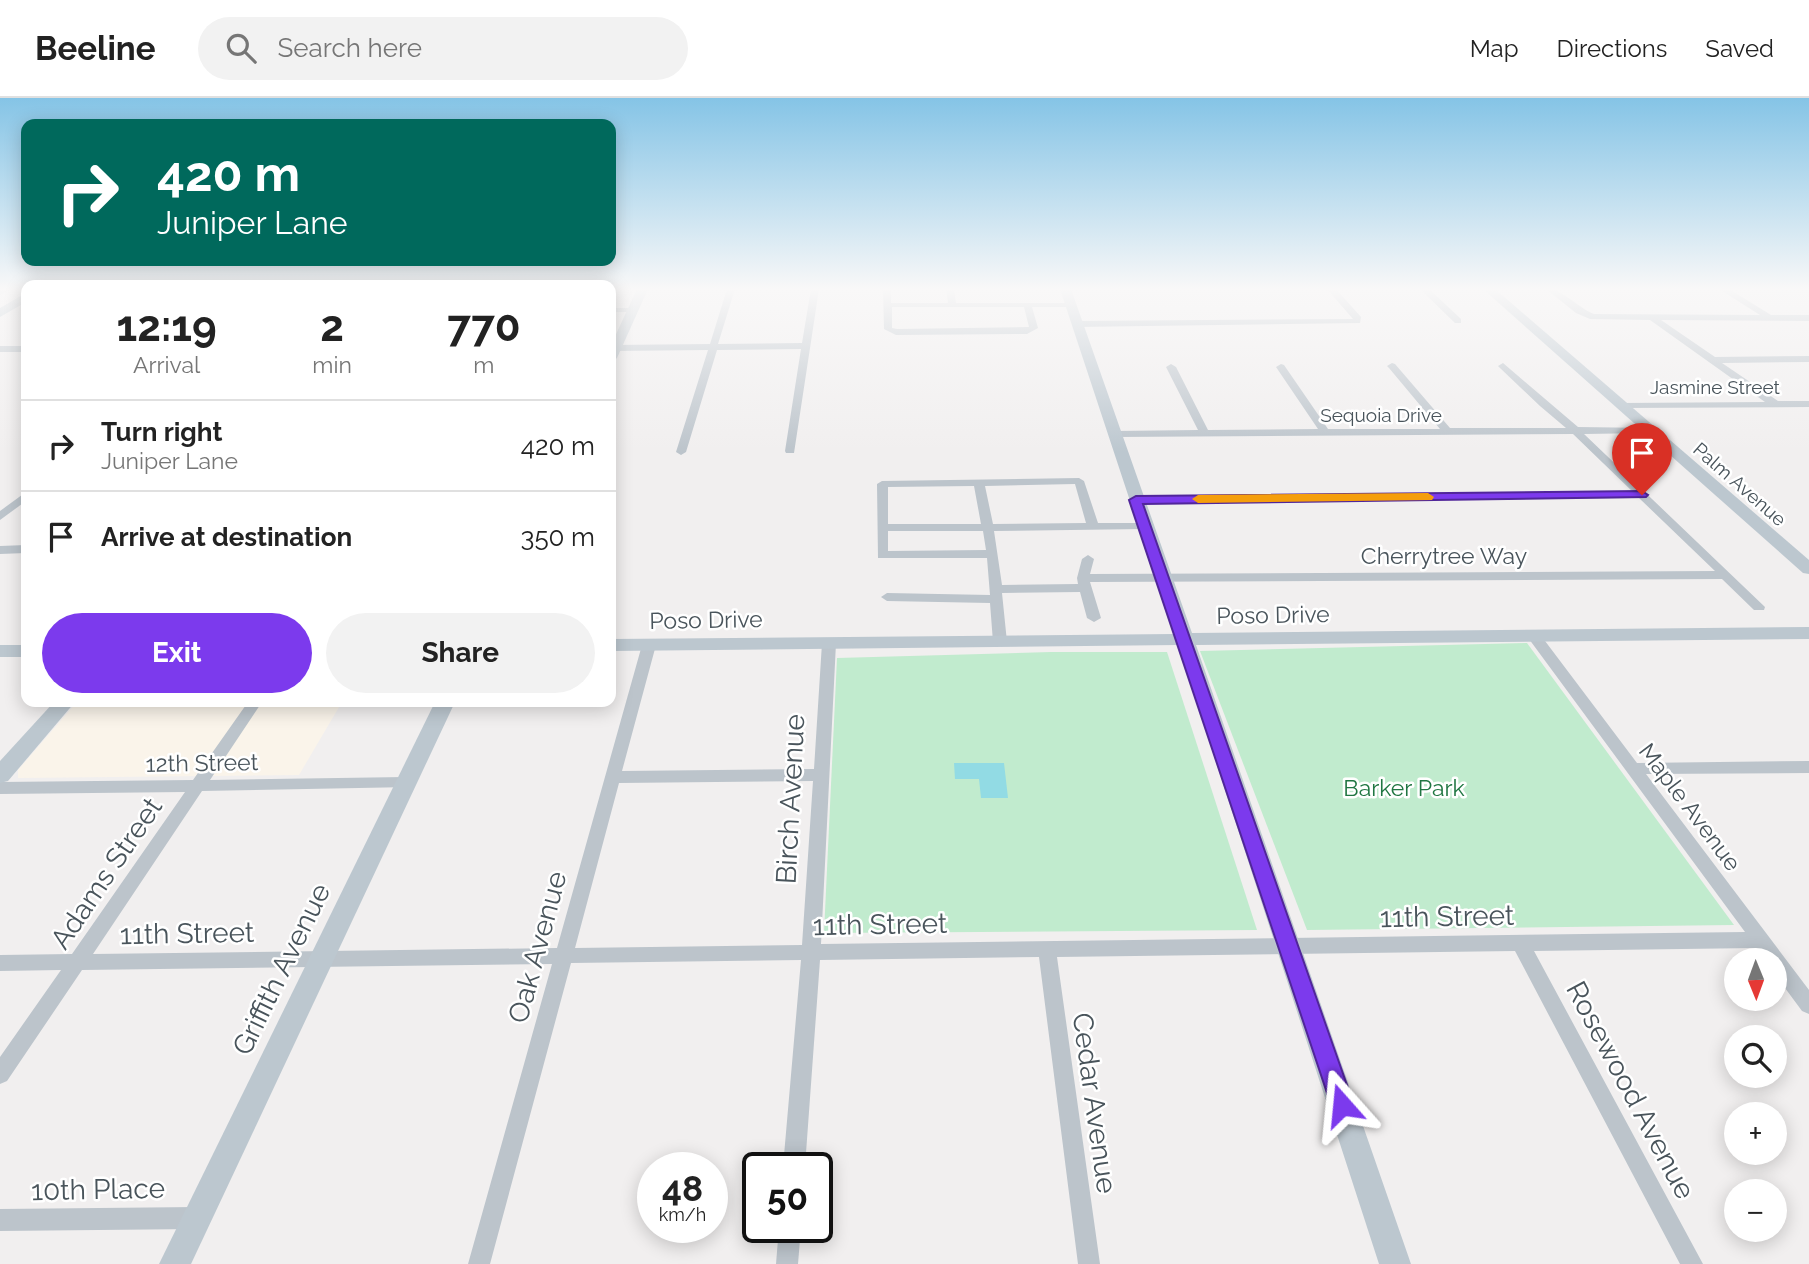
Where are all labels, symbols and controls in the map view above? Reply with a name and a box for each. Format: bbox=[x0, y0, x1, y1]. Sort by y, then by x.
search box bbox=[198, 17, 688, 80]
text: Beeline bbox=[35, 29, 156, 68]
icon: search bbox=[222, 29, 260, 67]
text: Search here bbox=[278, 33, 422, 63]
text: Map bbox=[1470, 34, 1519, 63]
text: Directions bbox=[1557, 34, 1667, 63]
text: Saved bbox=[1705, 34, 1774, 63]
text: 420 m bbox=[157, 145, 300, 202]
icon: right bbox=[42, 147, 133, 238]
text: Juniper Lane bbox=[157, 204, 348, 241]
text: 12:19 bbox=[116, 302, 217, 351]
text: 2 bbox=[320, 302, 344, 351]
text: 770 bbox=[447, 302, 521, 351]
text: Arrival bbox=[133, 351, 200, 378]
text: min bbox=[312, 351, 352, 378]
text: m bbox=[473, 351, 494, 378]
street label: Jasmine Street bbox=[1650, 376, 1781, 398]
street label: Sequoia Drive bbox=[1320, 404, 1442, 426]
text: Turn right bbox=[101, 417, 222, 447]
pin bbox=[1612, 423, 1672, 495]
icon: right bbox=[42, 427, 80, 465]
text: 420 m bbox=[521, 431, 595, 461]
icon: arrive bbox=[1623, 434, 1661, 472]
street label: Palm Avenue bbox=[1689, 438, 1791, 530]
text: Juniper Lane bbox=[101, 447, 238, 474]
icon: arrive bbox=[42, 518, 80, 556]
text: Arrive at destination bbox=[101, 522, 352, 552]
text: 350 m bbox=[521, 522, 595, 552]
street label: Cherrytree Way bbox=[1361, 542, 1527, 569]
street label: Poso Drive bbox=[1216, 600, 1330, 629]
street label: Poso Drive bbox=[649, 605, 763, 634]
button: Exit bbox=[42, 613, 312, 693]
button: Share bbox=[326, 613, 595, 693]
street label: Birch Avenue bbox=[770, 713, 811, 885]
street label: Maple Avenue bbox=[1634, 738, 1747, 876]
street label: 12th Street bbox=[145, 748, 259, 777]
park label: Barker Park bbox=[1343, 774, 1465, 801]
street label: Adams Street bbox=[44, 791, 169, 955]
street label: Oak Avenue bbox=[501, 868, 574, 1027]
street label: Griffith Avenue bbox=[226, 878, 337, 1060]
street label: 11th Street bbox=[1380, 899, 1515, 934]
street label: 11th Street bbox=[813, 907, 948, 942]
street label: 11th Street bbox=[120, 916, 255, 951]
north arrow bbox=[1724, 948, 1787, 1012]
map controls bbox=[1724, 948, 1787, 1242]
street label: Rosewood Avenue bbox=[1559, 976, 1702, 1205]
street label: Cedar Avenue bbox=[1065, 1011, 1124, 1195]
button: search bbox=[1724, 1025, 1787, 1088]
position arrow bbox=[1305, 1068, 1379, 1142]
button: + bbox=[1724, 1102, 1787, 1165]
speed limit sign: 50 bbox=[742, 1152, 833, 1243]
text: 48 bbox=[662, 1168, 703, 1209]
street label: 10th Place bbox=[31, 1172, 165, 1207]
button: − bbox=[1724, 1179, 1787, 1242]
text: km/h bbox=[659, 1204, 706, 1225]

